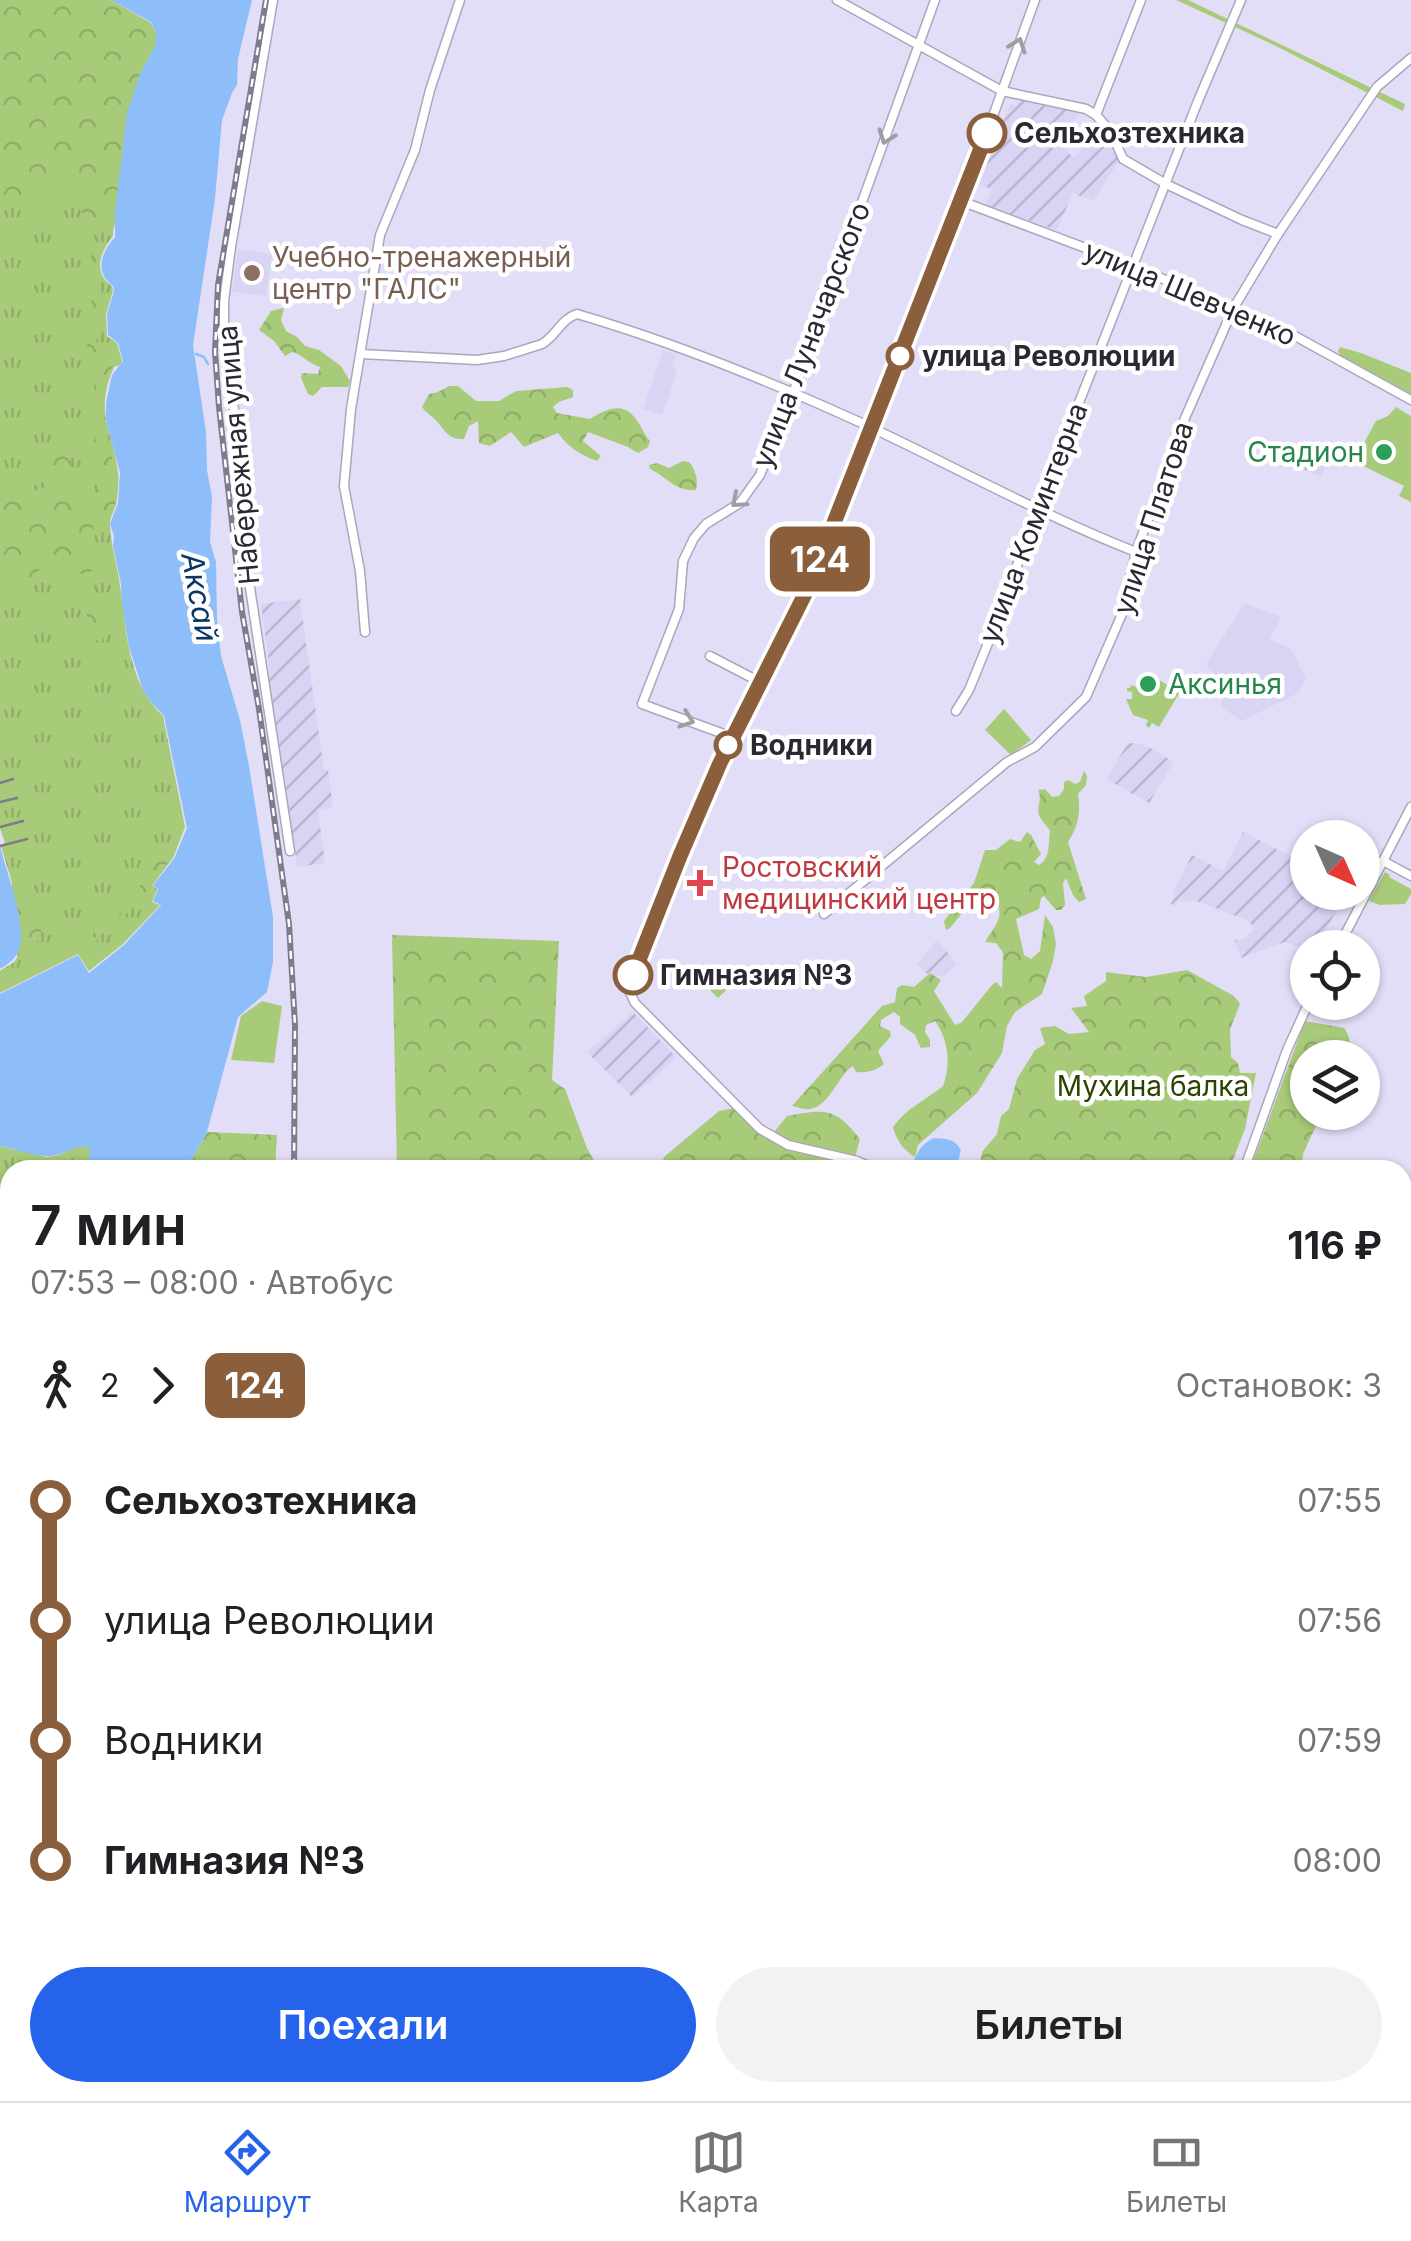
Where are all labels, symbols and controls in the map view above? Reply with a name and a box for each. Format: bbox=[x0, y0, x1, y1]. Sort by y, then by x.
one-way arrow bbox=[1006, 38, 1027, 55]
marker: Сельхозтехника bbox=[968, 114, 1006, 152]
place label: Сельхозтехника bbox=[1014, 116, 1245, 150]
one-way arrow bbox=[878, 128, 898, 145]
street label: улица Луначарского bbox=[745, 198, 877, 472]
street label: улица Шевченко bbox=[1079, 233, 1301, 353]
place label: Учебно-тренажерный центр "ГАЛС" bbox=[272, 240, 571, 306]
marker: Учебно-тренажерный центр "ГАЛС" bbox=[241, 262, 263, 284]
street label: Набережная улица bbox=[210, 324, 266, 586]
place label: улица Революции bbox=[922, 339, 1176, 373]
marker: улица Революции bbox=[887, 343, 913, 369]
street label: улица Коминтерна bbox=[971, 398, 1095, 648]
street label: улица Платова bbox=[1106, 417, 1200, 619]
place label: Стадион bbox=[1247, 435, 1364, 469]
marker: Стадион bbox=[1373, 441, 1395, 463]
one-way arrow bbox=[731, 489, 750, 507]
line badge: 124 bbox=[762, 526, 878, 592]
text: 124 bbox=[790, 538, 850, 580]
water label: Аксай bbox=[174, 549, 226, 644]
place label: Аксинья bbox=[1168, 667, 1282, 701]
marker: Аксинья bbox=[1137, 673, 1159, 695]
one-way arrow bbox=[677, 708, 694, 729]
place label: Водники bbox=[750, 728, 873, 762]
marker: Водники bbox=[715, 732, 741, 758]
north arrow bbox=[1290, 820, 1380, 910]
map controls bbox=[1290, 820, 1380, 1130]
place label: Ростовский медицинский центр bbox=[722, 850, 996, 916]
marker: Ростовский медицинский центр bbox=[687, 870, 713, 896]
button: locate bbox=[1290, 930, 1380, 1020]
marker: Гимназия №3 bbox=[614, 956, 652, 994]
place label: Гимназия №3 bbox=[660, 958, 852, 992]
button: layers bbox=[1290, 1040, 1380, 1130]
park label: Мухина балка bbox=[1057, 1069, 1249, 1103]
text: 7 мин bbox=[30, 1192, 187, 1258]
text: 116 ₽ bbox=[1287, 1222, 1382, 1268]
text: 07:53 – 08:00 · Автобус bbox=[30, 1263, 394, 1302]
icon: walk bbox=[30, 1358, 85, 1413]
icon: forward bbox=[135, 1358, 190, 1413]
text: 124 bbox=[225, 1364, 285, 1406]
text: 2 bbox=[100, 1366, 120, 1405]
text: Остановок: 3 bbox=[1176, 1366, 1382, 1405]
text: Сельхозтехника bbox=[104, 1477, 418, 1523]
text: 07:55 bbox=[1297, 1481, 1382, 1520]
text: улица Революции bbox=[104, 1597, 435, 1643]
text: 07:56 bbox=[1297, 1601, 1382, 1640]
text: Водники bbox=[104, 1717, 264, 1763]
text: 07:59 bbox=[1297, 1721, 1382, 1760]
text: Гимназия №3 bbox=[104, 1837, 365, 1883]
text: 08:00 bbox=[1292, 1841, 1382, 1880]
button: Поехали bbox=[30, 1967, 696, 2082]
button: Билеты bbox=[716, 1967, 1382, 2082]
tab: Маршрут bbox=[184, 2125, 311, 2219]
tab: Карта bbox=[678, 2125, 759, 2219]
tab: Билеты bbox=[1126, 2125, 1227, 2219]

